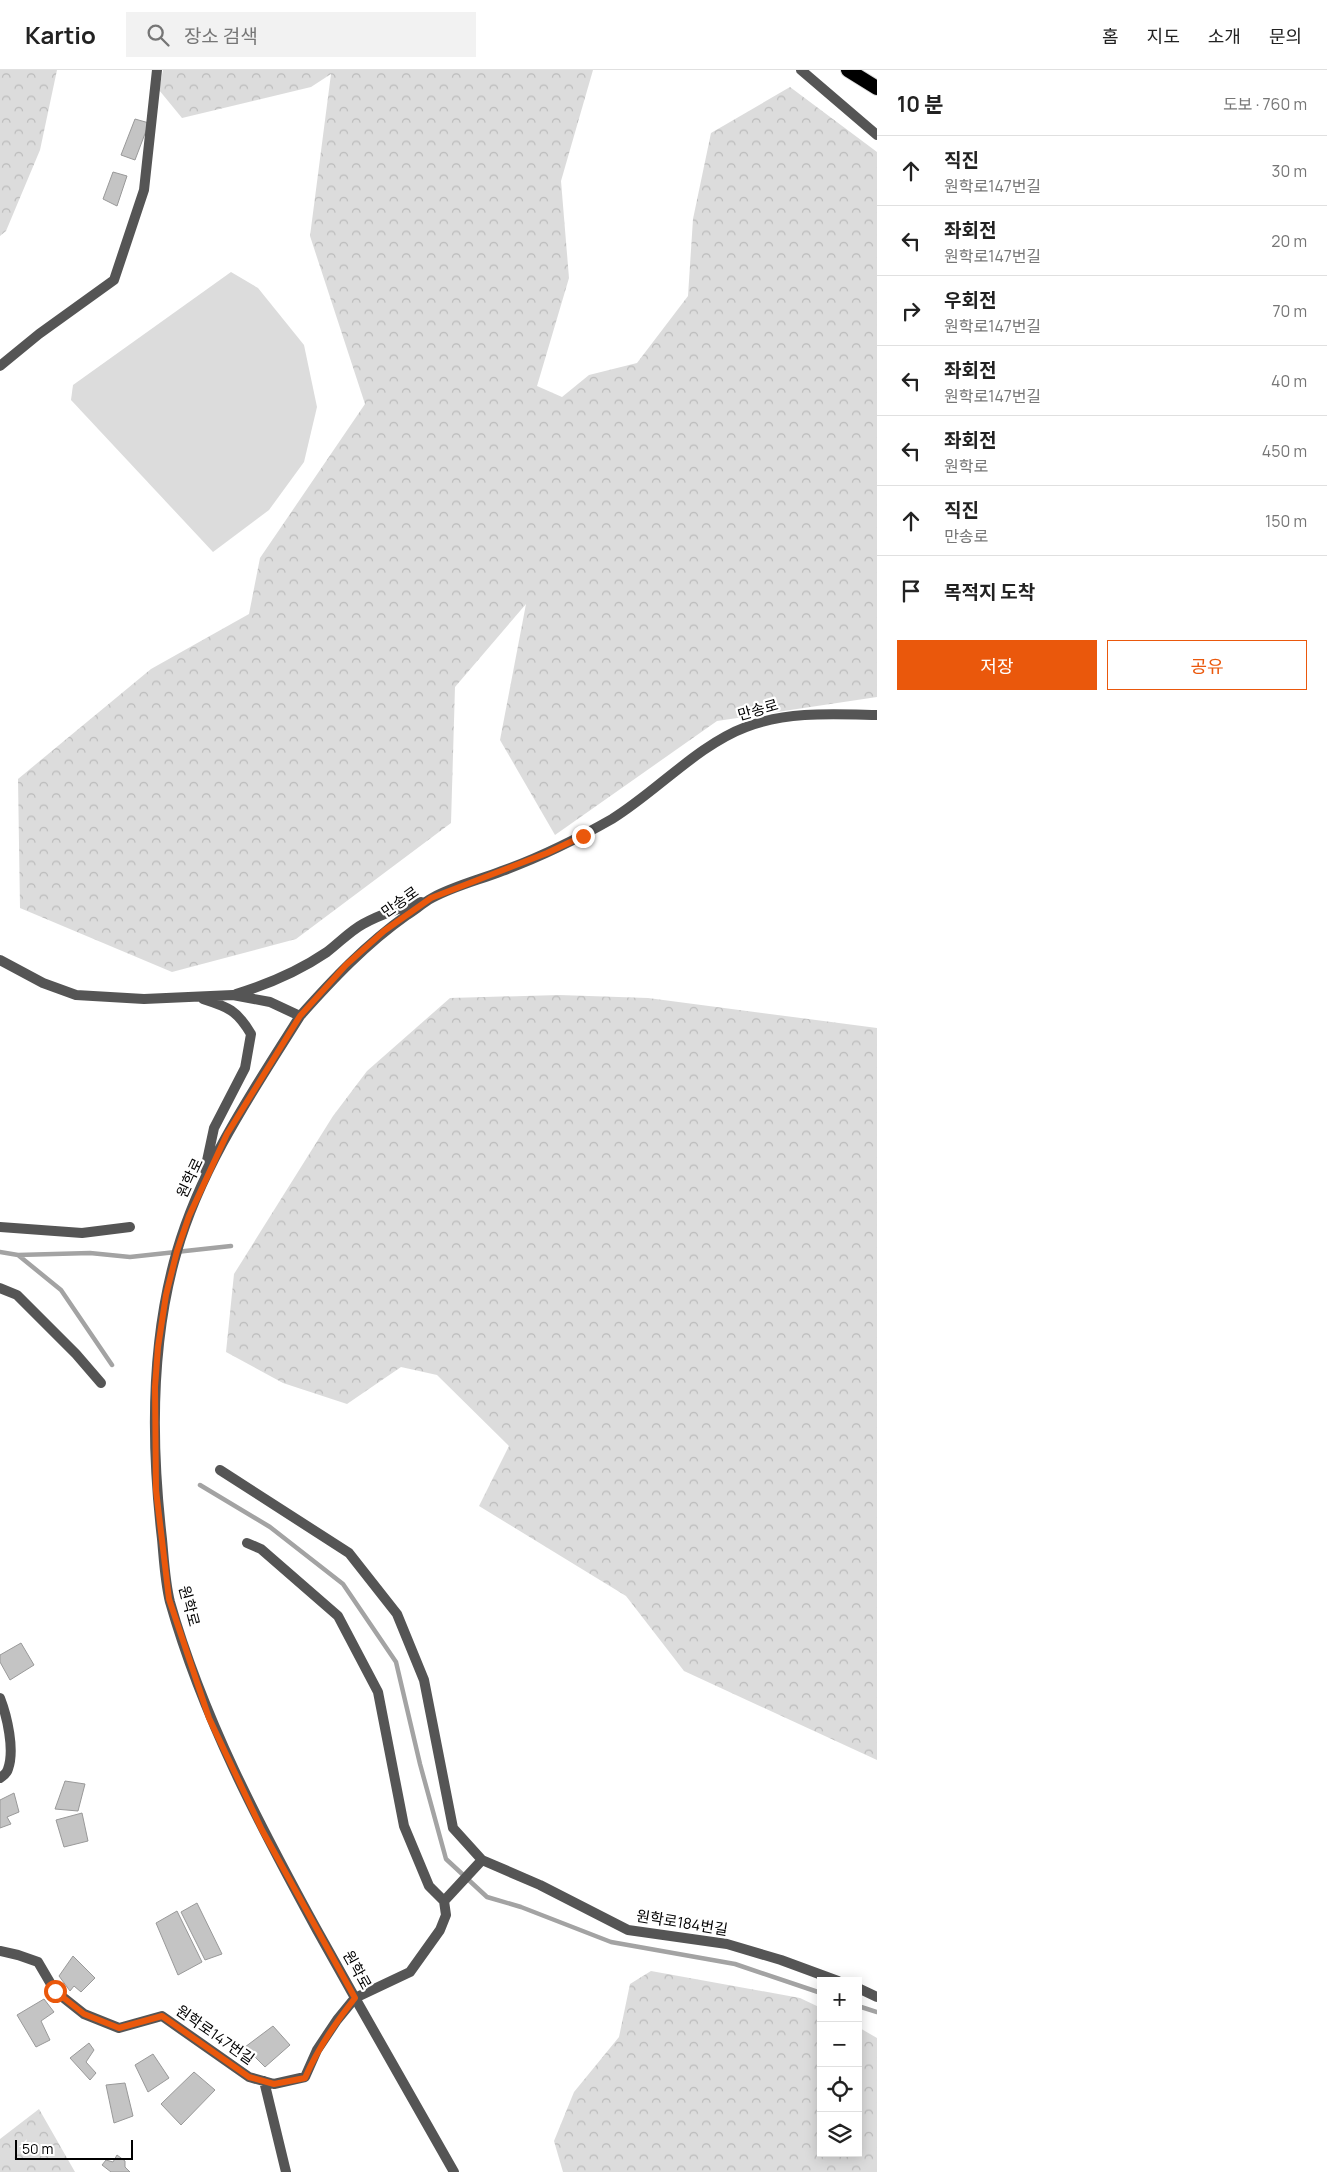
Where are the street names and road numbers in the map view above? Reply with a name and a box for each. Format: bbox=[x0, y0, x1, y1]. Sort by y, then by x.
street label: 만송로 bbox=[735, 694, 781, 725]
street label: 만송로 bbox=[377, 881, 423, 922]
street label: 원학로 bbox=[171, 1155, 208, 1201]
street label: 원학로 bbox=[174, 1583, 205, 1629]
street label: 원학로184번길 bbox=[635, 1905, 729, 1940]
street label: 원학로 bbox=[338, 1947, 377, 1993]
street label: 원학로147번길 bbox=[172, 2000, 259, 2069]

